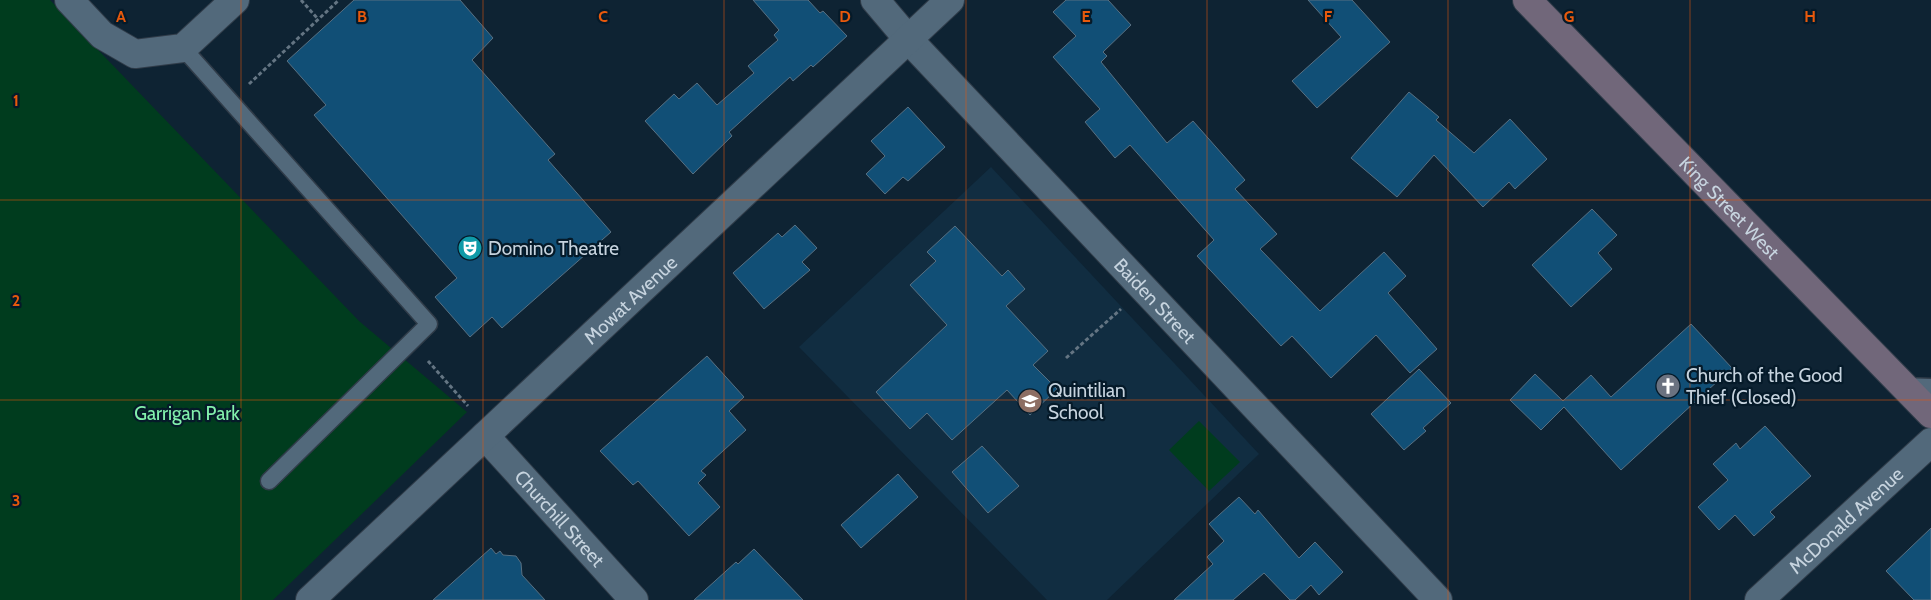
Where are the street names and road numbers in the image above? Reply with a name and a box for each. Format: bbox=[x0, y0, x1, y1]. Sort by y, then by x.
street label: King Street West bbox=[1675, 152, 1785, 264]
street label: Mowat Avenue bbox=[579, 250, 682, 349]
street label: Baiden Street bbox=[1110, 253, 1201, 348]
street label: McDonald Avenue bbox=[1784, 462, 1908, 578]
street label: Churchill Street bbox=[510, 465, 610, 572]

